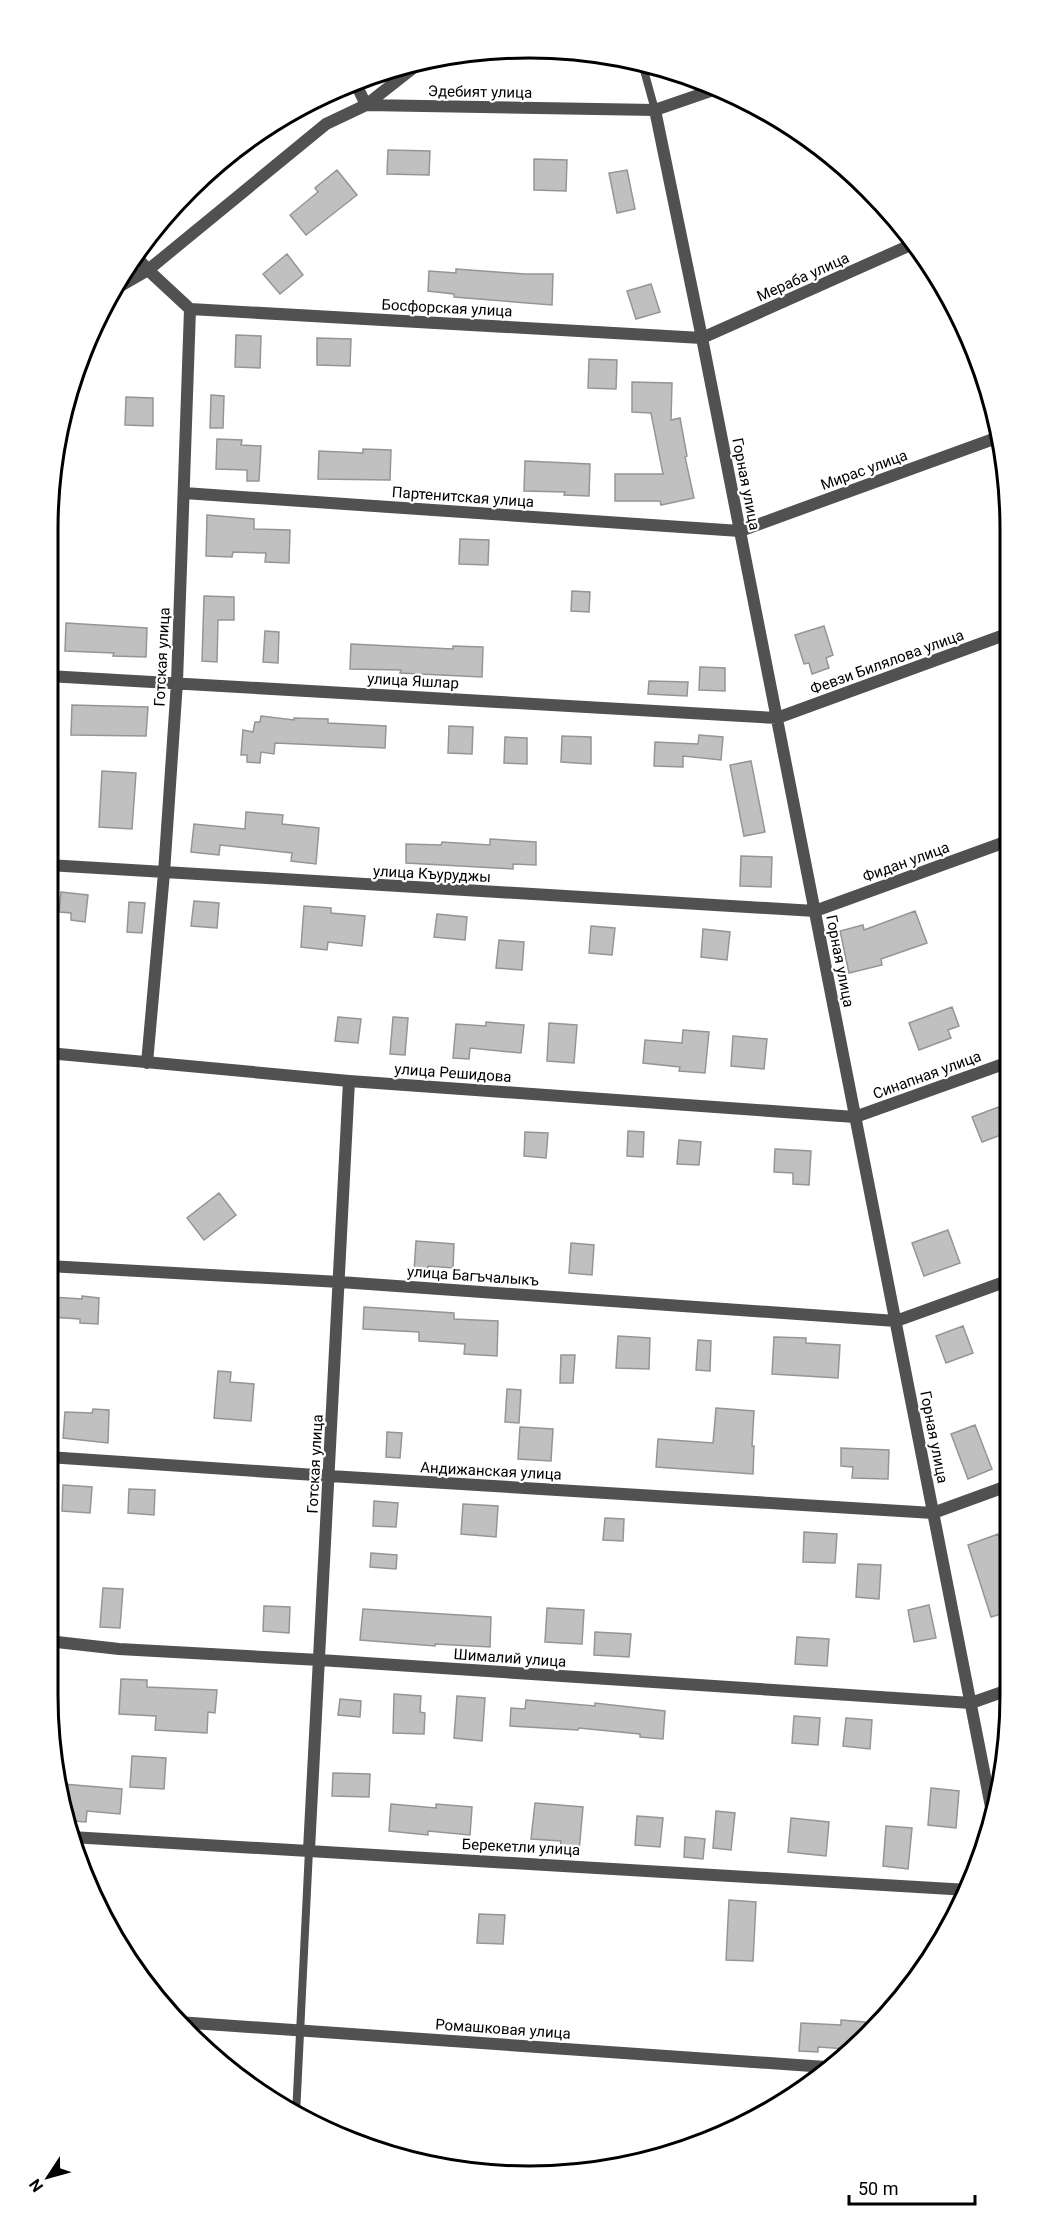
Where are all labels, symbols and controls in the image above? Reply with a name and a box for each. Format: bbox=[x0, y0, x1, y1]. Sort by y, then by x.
street label: Эдебият улица bbox=[428, 82, 532, 102]
street label: Мераба улица bbox=[754, 249, 852, 305]
street label: Босфорская улица bbox=[381, 296, 513, 320]
street label: Горная улица bbox=[728, 436, 764, 532]
street label: Мирас улица bbox=[818, 446, 910, 494]
street label: Партенитская улица bbox=[391, 483, 535, 511]
street label: Готская улица bbox=[150, 607, 174, 707]
street label: Февзи Билялова улица bbox=[808, 626, 966, 698]
street label: улица Яшлар bbox=[367, 670, 459, 692]
street label: Фидан улица bbox=[860, 838, 952, 886]
street label: улица Къуруджы bbox=[373, 862, 491, 886]
street label: Горная улица bbox=[822, 913, 858, 1009]
street label: Синапная улица bbox=[870, 1047, 984, 1103]
street label: улица Решидова bbox=[394, 1060, 512, 1086]
street label: улица Багъчалыкъ bbox=[407, 1262, 539, 1290]
street label: Горная улица bbox=[916, 1389, 952, 1485]
street label: Готская улица bbox=[303, 1414, 327, 1514]
street label: Андижанская улица bbox=[420, 1458, 562, 1484]
street label: Шималий улица bbox=[453, 1645, 567, 1671]
street label: Берекетли улица bbox=[461, 1835, 581, 1859]
street label: Ромашковая улица bbox=[435, 2015, 571, 2043]
north arrow bbox=[18, 2147, 78, 2207]
scale bar bbox=[849, 2168, 975, 2206]
text: N bbox=[25, 2175, 47, 2196]
text: 50 m bbox=[858, 2178, 898, 2199]

